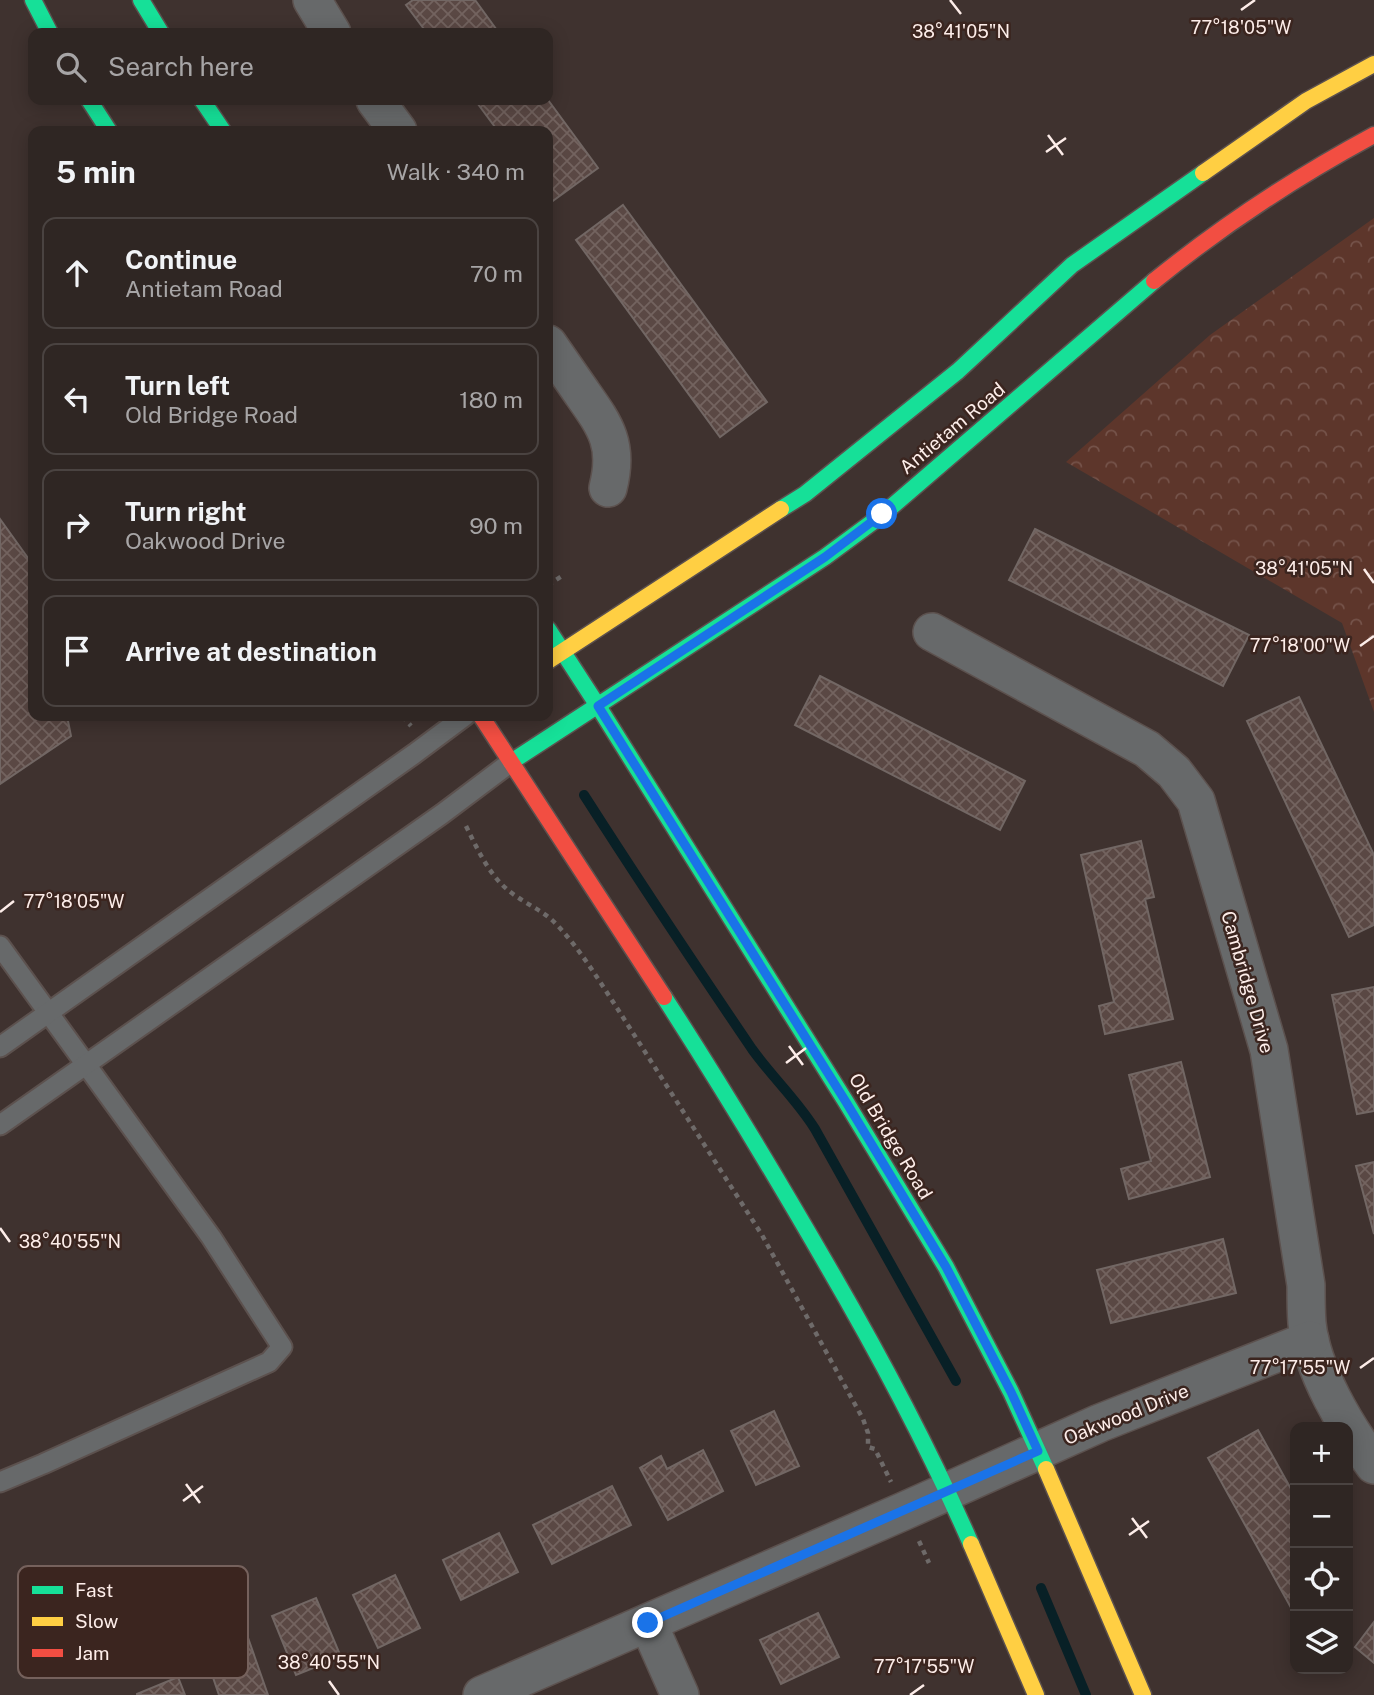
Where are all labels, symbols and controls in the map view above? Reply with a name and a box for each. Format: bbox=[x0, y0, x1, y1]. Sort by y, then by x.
text: 77°18'05"W bbox=[1190, 17, 1292, 38]
text: 38°41'05"N bbox=[912, 21, 1010, 42]
search box bbox=[28, 28, 553, 105]
icon: search bbox=[52, 48, 90, 86]
text: Search here bbox=[108, 51, 254, 82]
text: 5 min bbox=[56, 154, 136, 190]
text: Walk · 340 m bbox=[387, 158, 525, 185]
text: Continue bbox=[125, 244, 237, 275]
icon: ahead bbox=[58, 254, 96, 292]
text: 70 m bbox=[470, 260, 523, 287]
text: Antietam Road bbox=[125, 275, 283, 302]
text: Turn left bbox=[125, 370, 230, 401]
street label: Antietam Road bbox=[895, 378, 1009, 478]
icon: left bbox=[58, 380, 96, 418]
text: 180 m bbox=[459, 386, 523, 413]
text: Old Bridge Road bbox=[125, 401, 298, 428]
text: Turn right bbox=[125, 496, 247, 527]
route start bbox=[866, 498, 897, 529]
icon: right bbox=[58, 506, 96, 544]
text: 90 m bbox=[469, 512, 523, 539]
text: Oakwood Drive bbox=[125, 527, 286, 554]
text: 38°41'05"N bbox=[1255, 558, 1353, 579]
icon: arrive bbox=[58, 632, 96, 670]
text: 77°18'00"W bbox=[1250, 635, 1350, 656]
text: Arrive at destination bbox=[125, 636, 377, 667]
text: 77°18'05"W bbox=[23, 891, 125, 912]
street label: Cambridge Drive bbox=[1217, 908, 1279, 1056]
street label: Old Bridge Road bbox=[845, 1069, 937, 1203]
text: 38°40'55"N bbox=[19, 1231, 121, 1252]
text: 77°17'55"W bbox=[1250, 1357, 1350, 1378]
street label: Oakwood Drive bbox=[1060, 1379, 1192, 1449]
map controls bbox=[1290, 1422, 1353, 1674]
button: + bbox=[1290, 1422, 1353, 1485]
button: − bbox=[1290, 1485, 1353, 1548]
button: locate bbox=[1290, 1548, 1353, 1611]
legend bbox=[18, 1566, 248, 1678]
text: Fast bbox=[75, 1579, 113, 1601]
route end bbox=[632, 1607, 663, 1638]
text: Slow bbox=[75, 1610, 119, 1632]
button: layers bbox=[1290, 1611, 1353, 1674]
text: Jam bbox=[75, 1642, 109, 1664]
text: 38°40'55"N bbox=[278, 1652, 380, 1673]
text: 77°17'55"W bbox=[874, 1656, 974, 1677]

